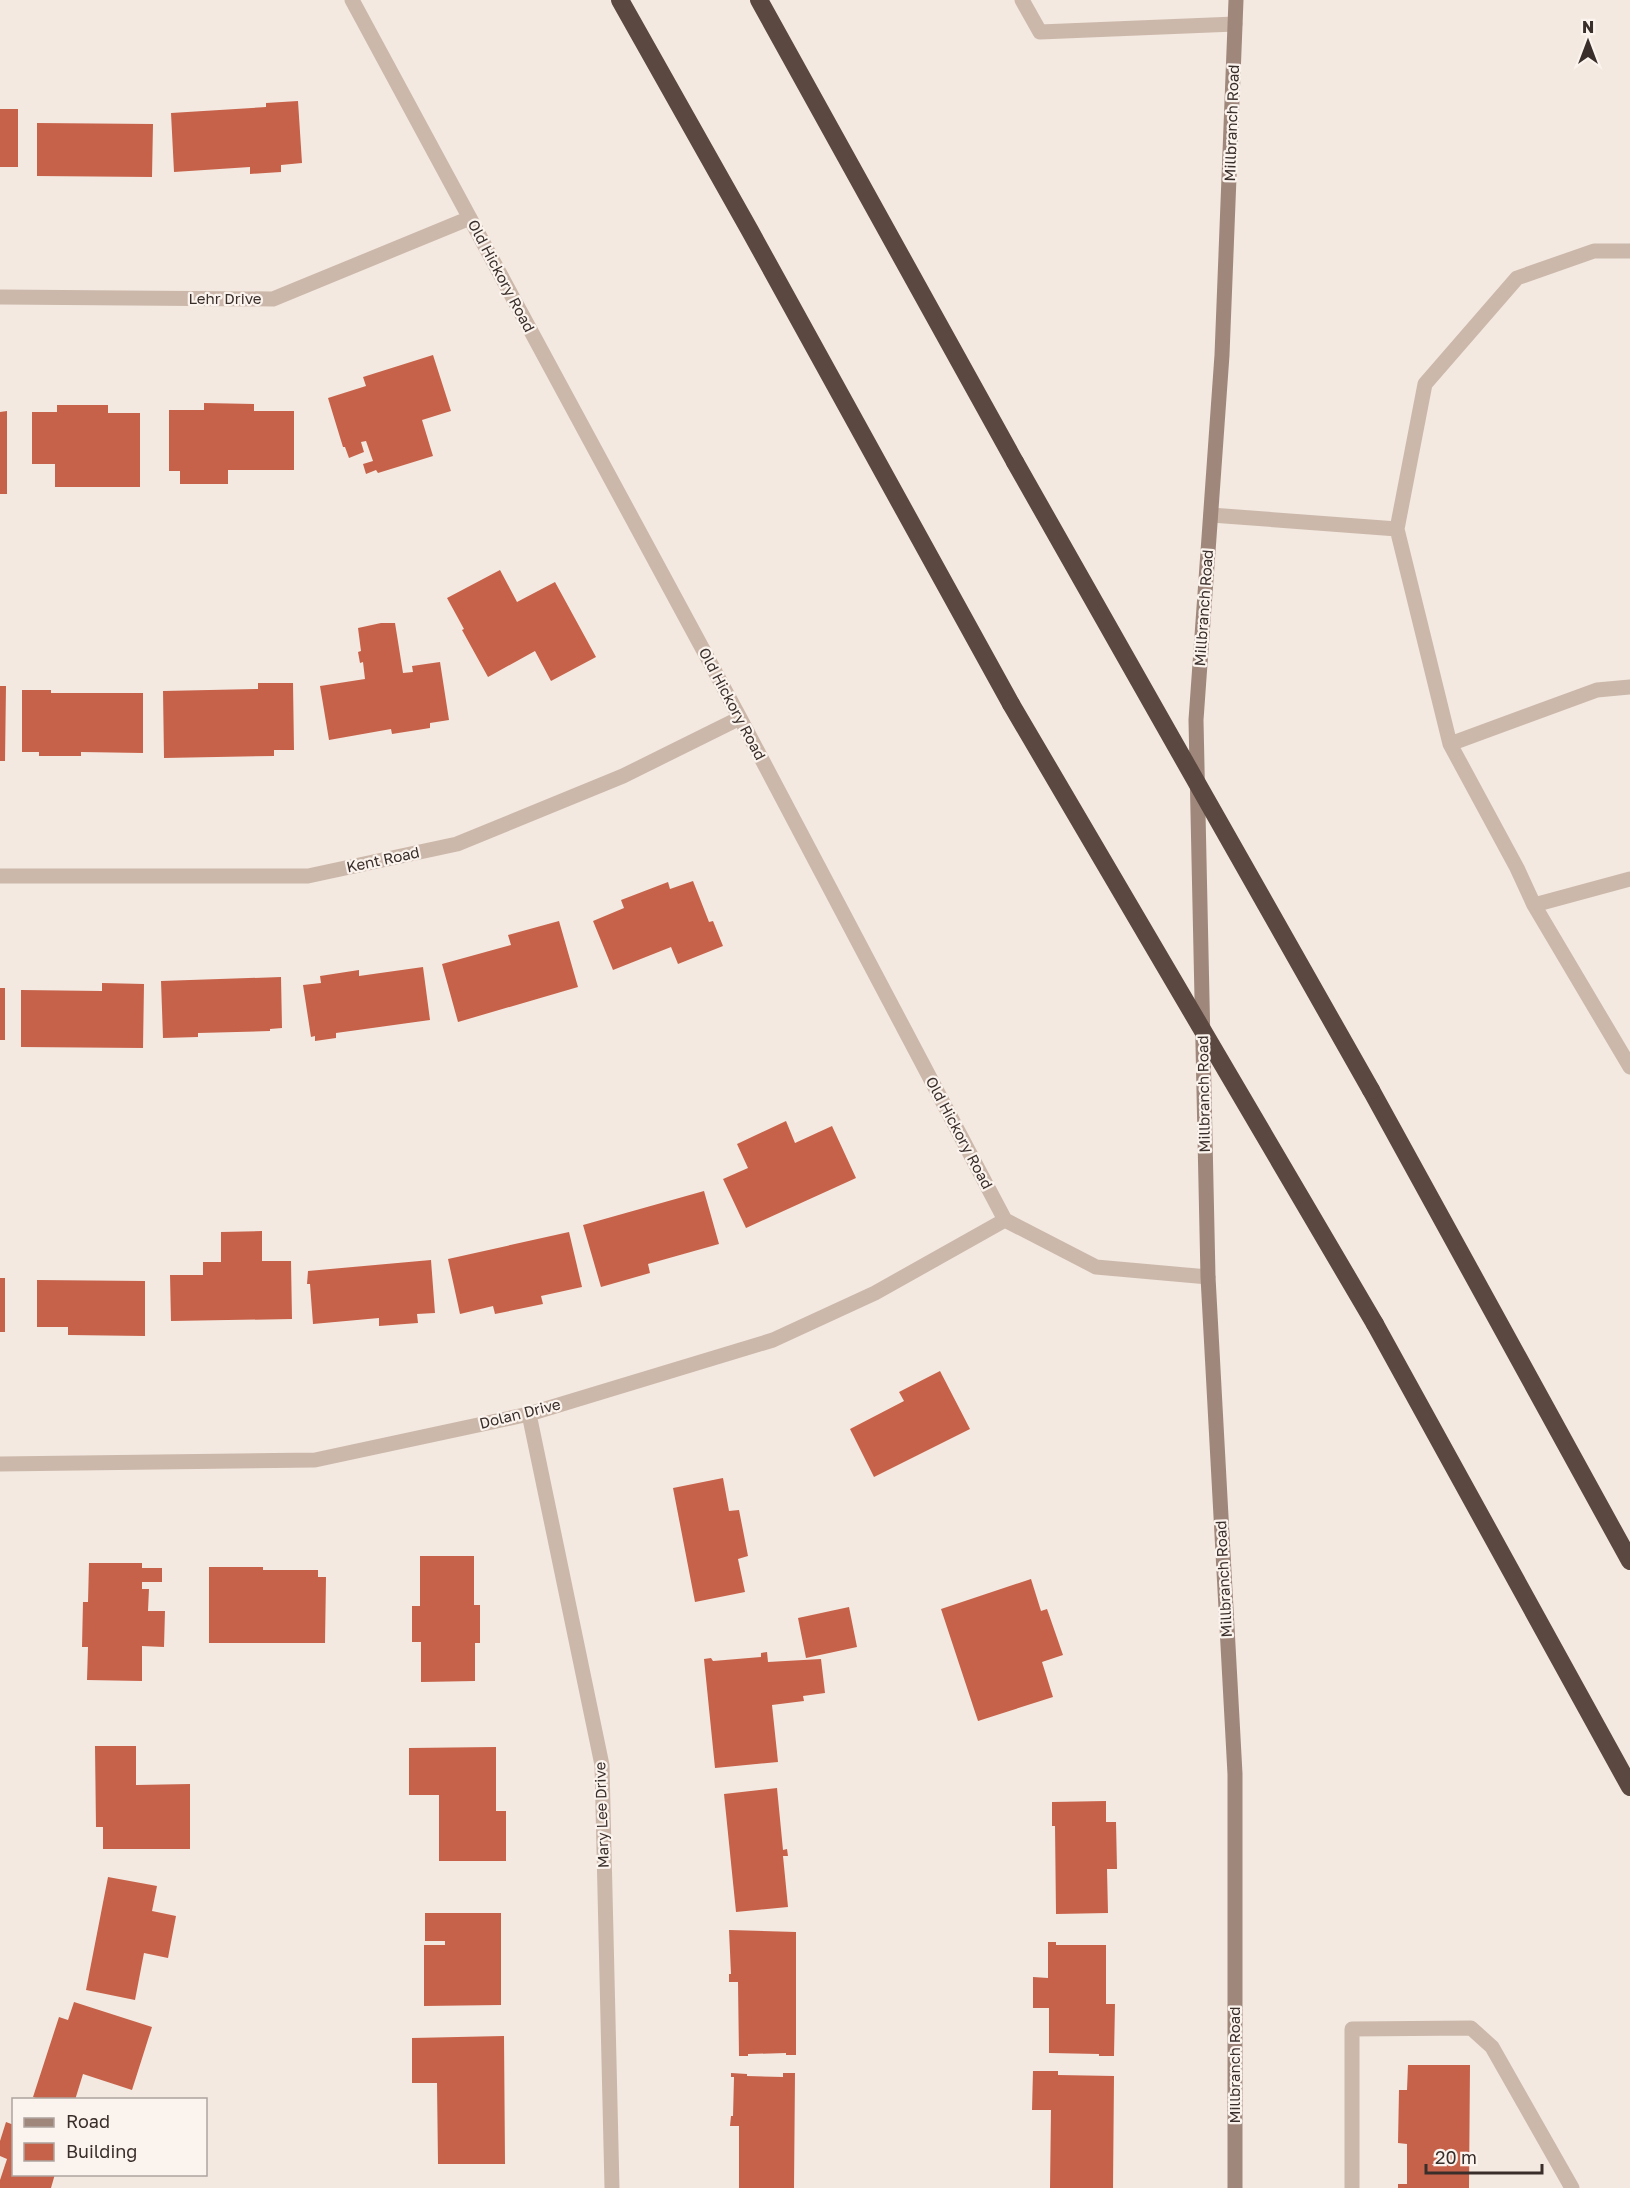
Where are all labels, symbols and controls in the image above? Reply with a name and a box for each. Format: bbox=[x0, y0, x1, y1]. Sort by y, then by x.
north arrow bbox=[1558, 12, 1618, 72]
text: N bbox=[1582, 17, 1594, 37]
street label: Millbranch Road bbox=[1220, 64, 1242, 182]
street label: Old Hickory Road bbox=[465, 216, 539, 335]
street label: Lehr Drive bbox=[188, 289, 262, 307]
street label: Millbranch Road bbox=[1190, 549, 1216, 667]
street label: Old Hickory Road bbox=[696, 644, 770, 763]
street label: Kent Road bbox=[345, 842, 421, 876]
street label: Millbranch Road bbox=[1193, 1035, 1213, 1153]
street label: Old Hickory Road bbox=[923, 1073, 997, 1192]
street label: Dolan Drive bbox=[477, 1394, 562, 1432]
street label: Millbranch Road bbox=[1211, 1520, 1235, 1638]
street label: Mary Lee Drive bbox=[590, 1761, 612, 1869]
street label: Millbranch Road bbox=[1225, 2006, 1243, 2124]
legend bbox=[12, 2098, 207, 2176]
text: Road bbox=[66, 2110, 110, 2132]
scale bar bbox=[1426, 2137, 1542, 2175]
text: Building bbox=[66, 2140, 137, 2162]
text: 20 m bbox=[1435, 2146, 1477, 2168]

